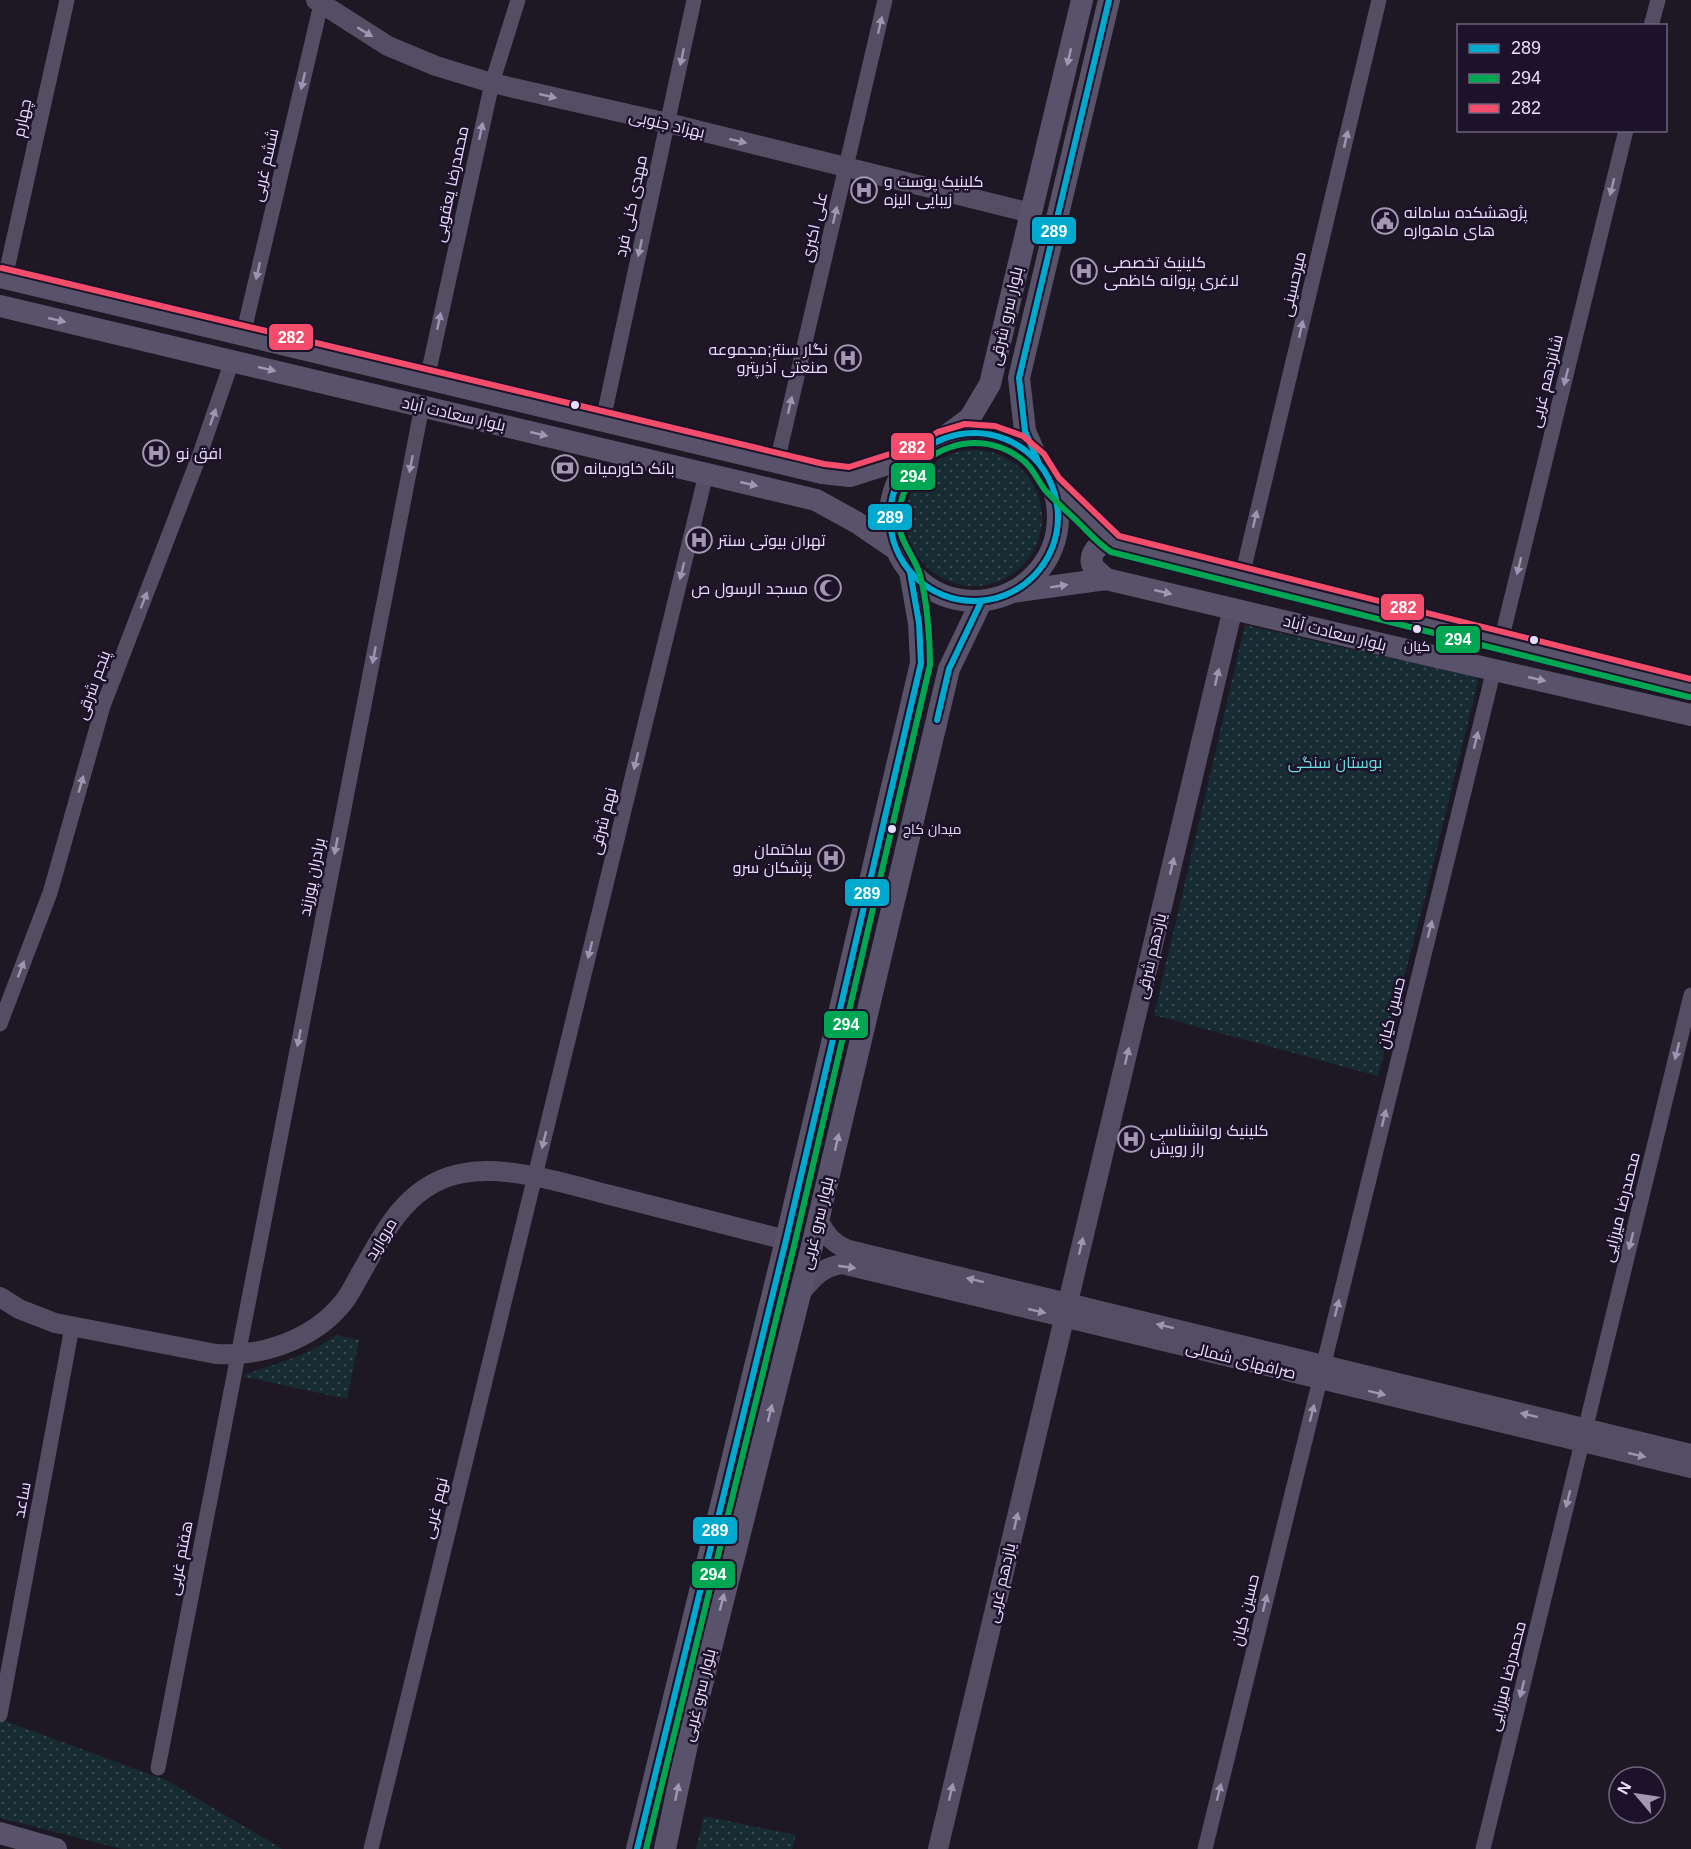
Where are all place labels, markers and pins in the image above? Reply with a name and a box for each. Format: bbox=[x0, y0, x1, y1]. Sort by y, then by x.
place label: کلینیک پوست و زیبایی الیزه bbox=[884, 173, 984, 210]
hospital icon: کلینیک پوست و زیبایی الیزه bbox=[849, 175, 879, 205]
place label: پژوهشکده سامانه های ماهواره bbox=[1404, 204, 1528, 241]
public building icon: پژوهشکده سامانه های ماهواره bbox=[1370, 206, 1400, 236]
place label: کلینیک تخصصی لاغری پروانه کاظمی bbox=[1104, 254, 1239, 292]
hospital icon: کلینیک تخصصی لاغری پروانه کاظمی bbox=[1069, 256, 1099, 286]
place label: نگار سنتر;مجموعه صنعتی آذرپترو bbox=[708, 341, 828, 379]
hospital icon: نگار سنتر;مجموعه صنعتی آذرپترو bbox=[833, 343, 863, 373]
unlabelled marker bbox=[569, 399, 581, 411]
hospital icon: افق نو bbox=[141, 438, 171, 468]
place label: افق نو bbox=[176, 445, 222, 464]
bank icon: بانک خاورمیانه bbox=[550, 453, 580, 483]
place label: بانک خاورمیانه bbox=[584, 460, 675, 478]
hospital icon: تهران بیوتی سنتر bbox=[684, 525, 714, 555]
place label: تهران بیوتی سنتر bbox=[717, 532, 826, 551]
mosque icon: مسجد الرسول ص bbox=[813, 573, 843, 603]
place label: مسجد الرسول ص bbox=[691, 580, 808, 599]
marker: کیان bbox=[1411, 623, 1423, 635]
unlabelled marker bbox=[1528, 634, 1540, 646]
place label: کیان bbox=[1404, 638, 1430, 654]
place label: میدان کاج bbox=[903, 821, 962, 838]
marker: میدان کاج bbox=[886, 823, 898, 835]
place label: ساختمان پزشکان سرو bbox=[733, 841, 813, 879]
hospital icon: ساختمان پزشکان سرو bbox=[816, 843, 846, 873]
place label: کلینیک روانشناسی راز رویش bbox=[1150, 1122, 1269, 1159]
hospital icon: کلینیک روانشناسی راز رویش bbox=[1116, 1124, 1146, 1154]

